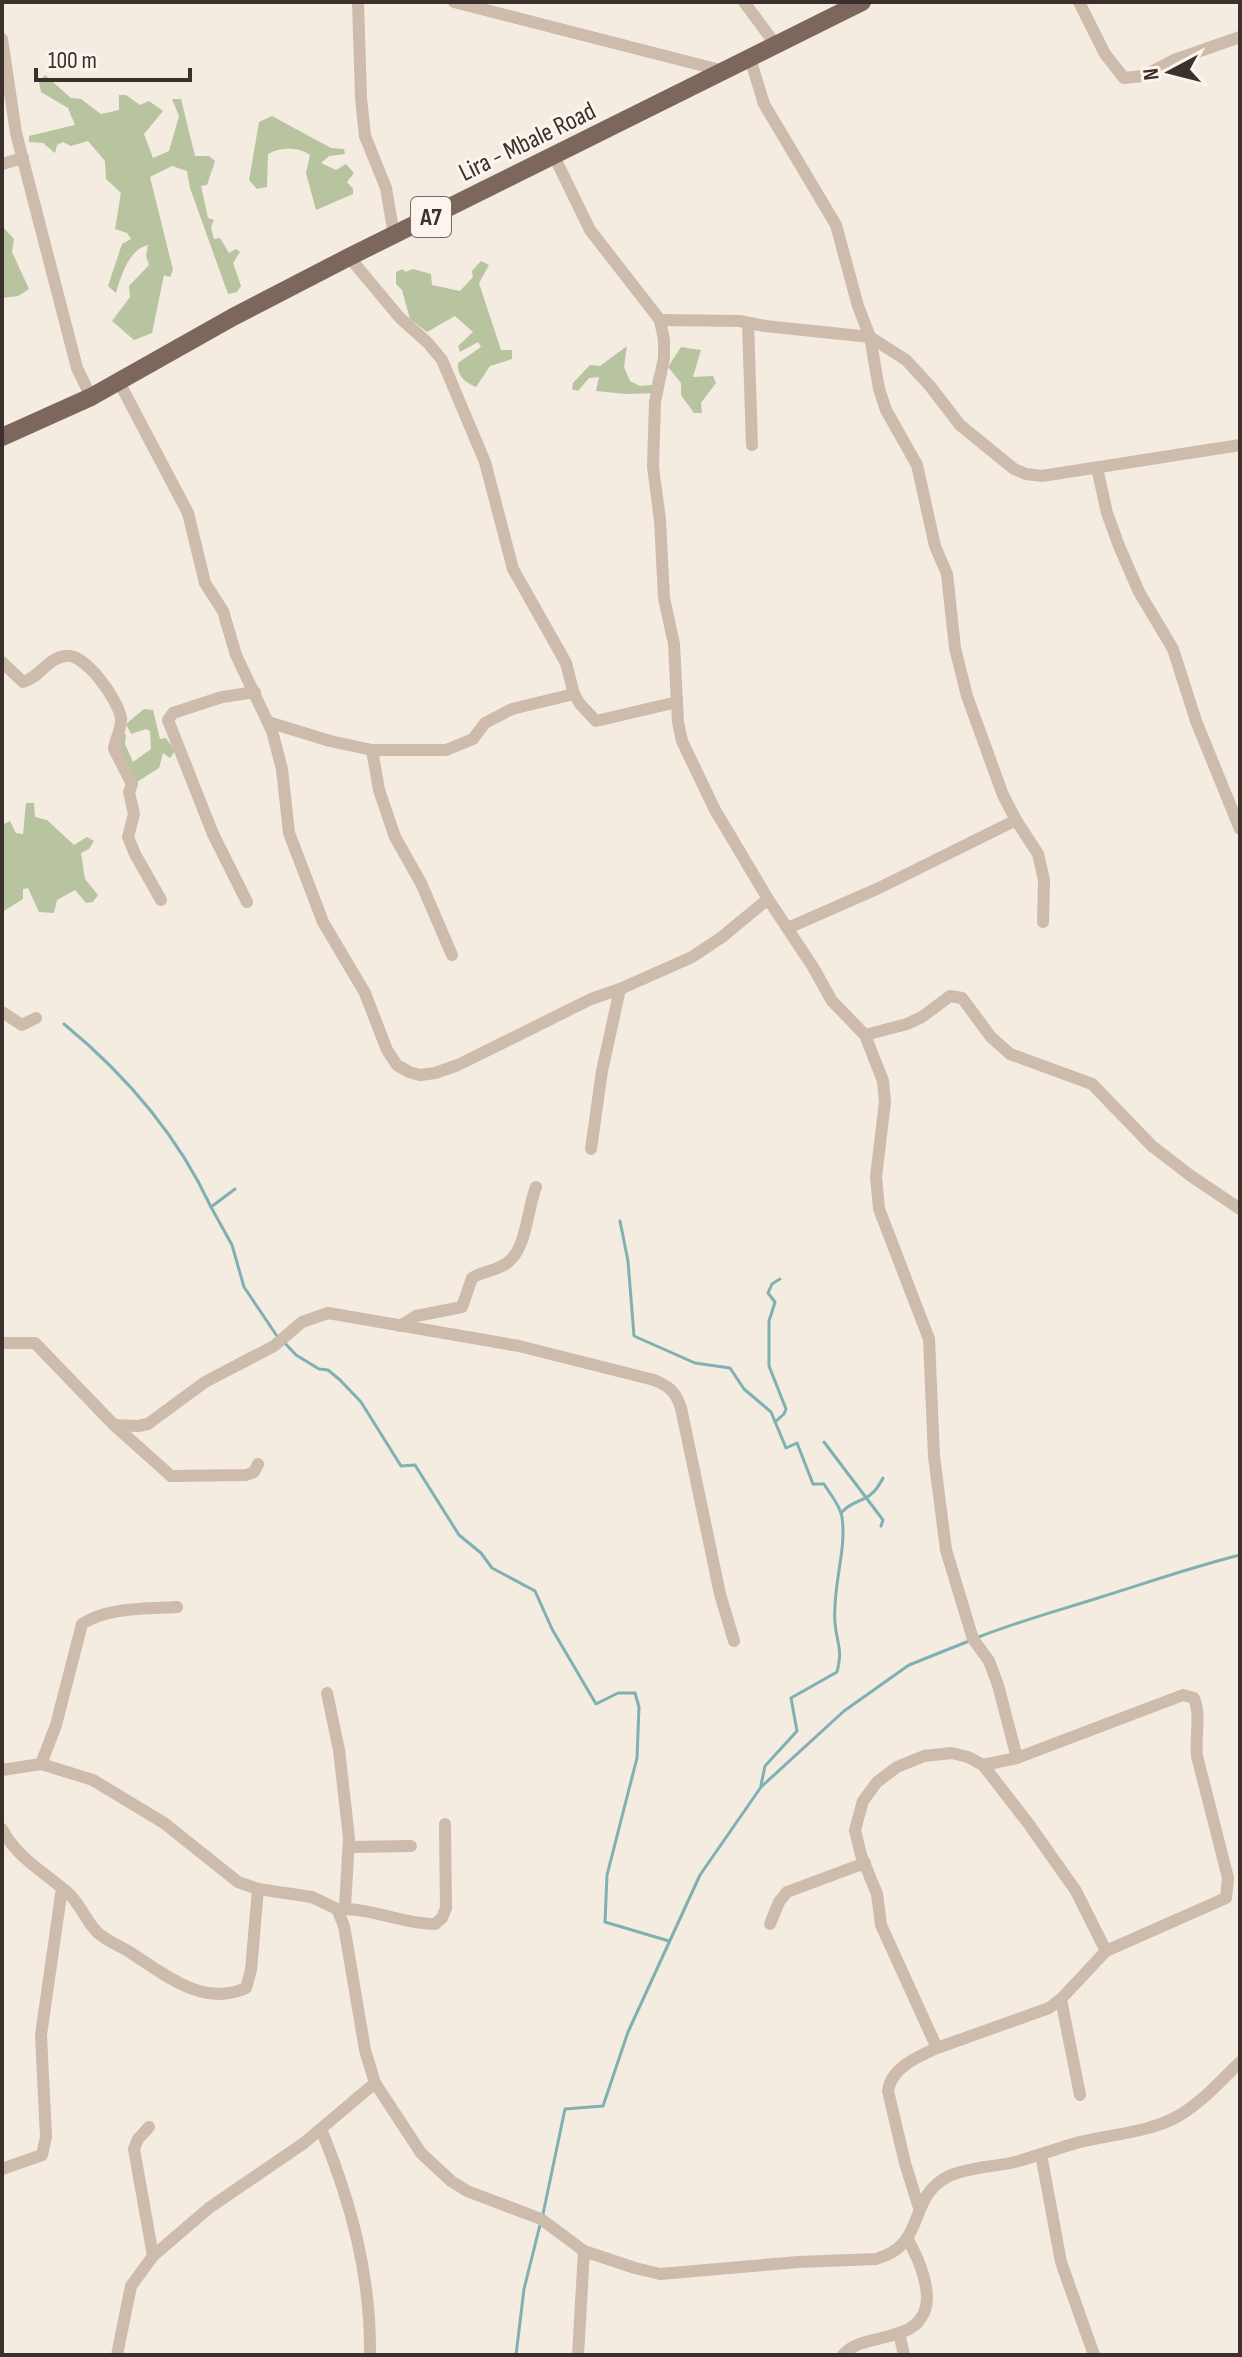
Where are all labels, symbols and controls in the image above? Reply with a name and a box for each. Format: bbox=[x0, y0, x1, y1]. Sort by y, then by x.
scale bar bbox=[36, 32, 190, 82]
north arrow bbox=[1130, 32, 1210, 112]
text: 100 m bbox=[48, 46, 97, 75]
text: N bbox=[1138, 67, 1166, 82]
street label: Lira - Mbale Road bbox=[454, 96, 601, 189]
road number: A7 bbox=[411, 197, 451, 237]

